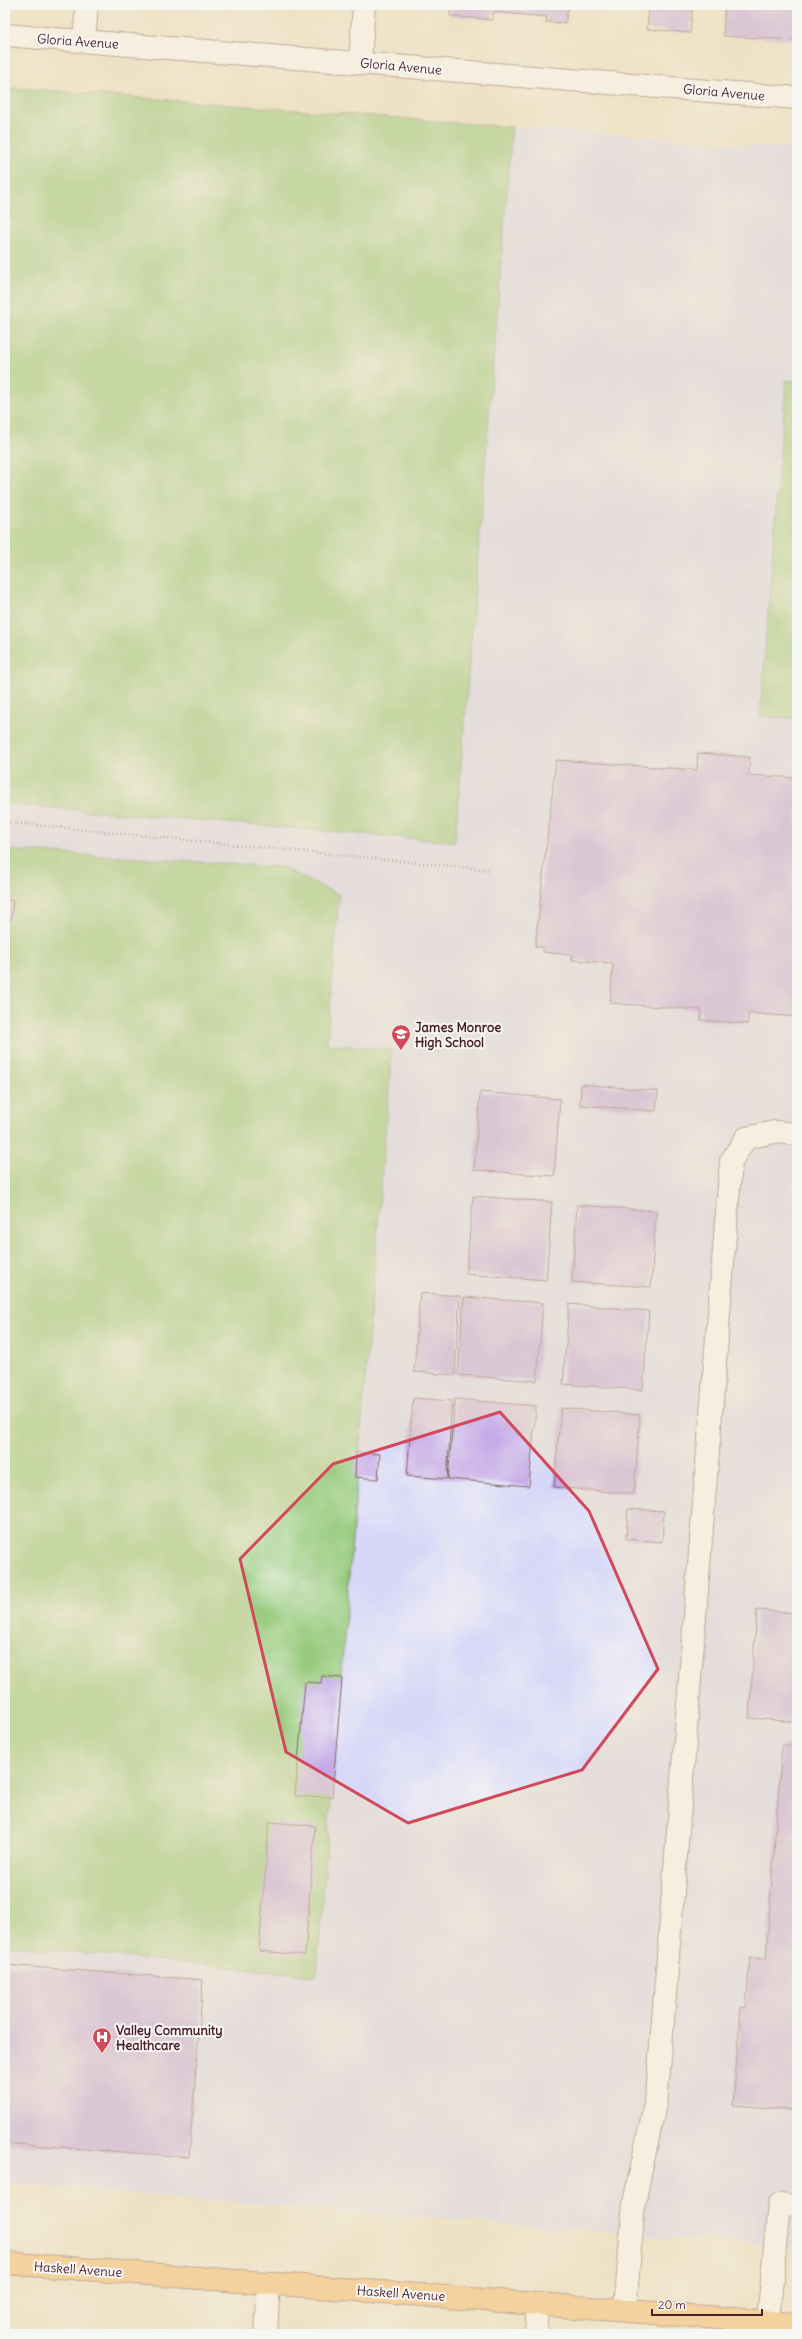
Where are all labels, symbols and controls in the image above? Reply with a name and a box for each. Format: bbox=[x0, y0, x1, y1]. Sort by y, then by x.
street label: Gloria Avenue bbox=[37, 30, 119, 53]
street label: Gloria Avenue bbox=[359, 54, 443, 79]
street label: Gloria Avenue bbox=[682, 80, 766, 105]
place label: James Monroe High School bbox=[415, 1019, 501, 1051]
school or university icon: James Monroe High School bbox=[390, 1023, 412, 1051]
place label: Valley Community Healthcare bbox=[116, 2022, 223, 2054]
hospital icon: Valley Community Healthcare bbox=[91, 2026, 113, 2054]
street label: Haskell Avenue bbox=[33, 2258, 123, 2281]
street label: Haskell Avenue bbox=[356, 2282, 446, 2305]
scale bar bbox=[652, 2291, 762, 2317]
text: 20 m bbox=[658, 2297, 686, 2312]

